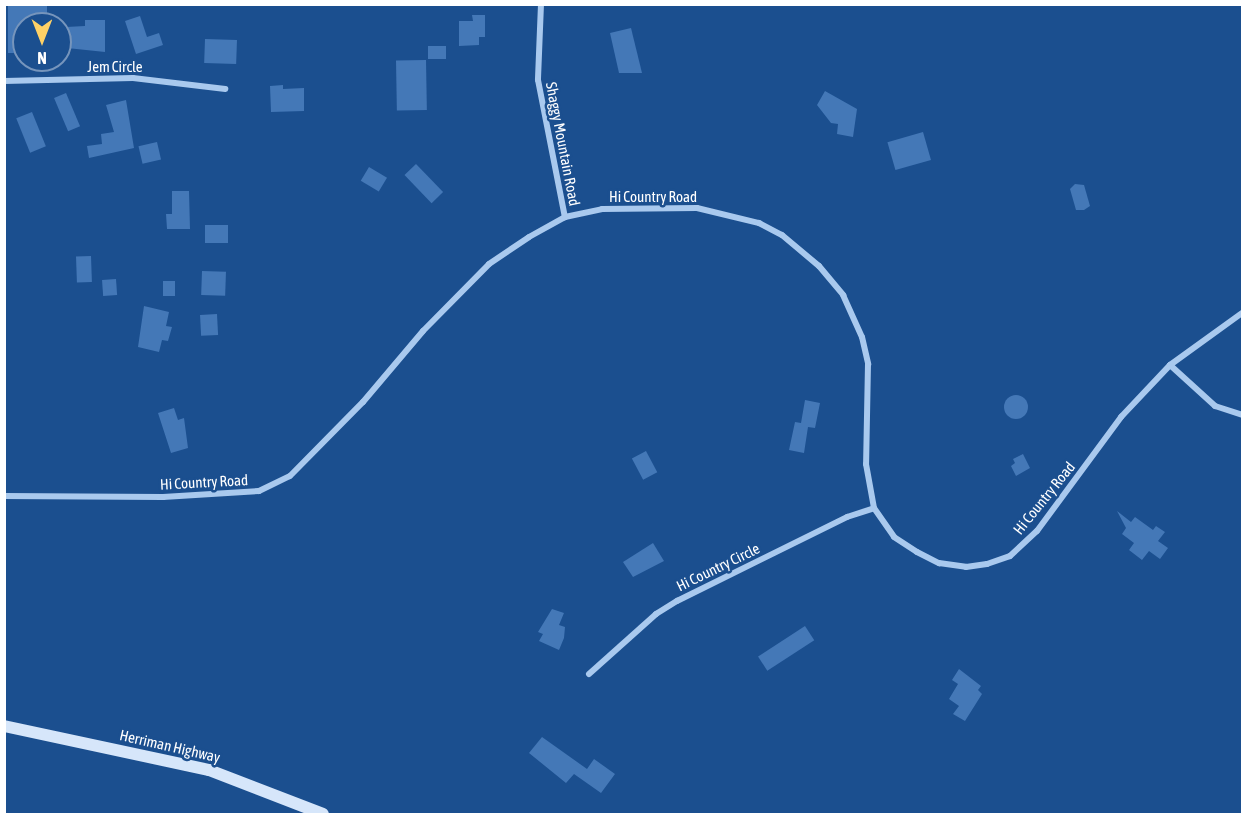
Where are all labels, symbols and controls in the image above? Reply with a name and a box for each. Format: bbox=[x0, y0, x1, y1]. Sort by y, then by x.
north arrow bbox=[12, 12, 72, 72]
text: N bbox=[37, 49, 47, 67]
street label: Jem Circle bbox=[87, 58, 143, 76]
street label: Shaggy Mountain Road bbox=[542, 81, 584, 207]
street label: Hi Country Road bbox=[609, 188, 697, 206]
street label: Hi Country Road bbox=[1009, 458, 1079, 538]
street label: Hi Country Road bbox=[160, 471, 248, 493]
street label: Hi Country Circle bbox=[673, 539, 763, 595]
street label: Herriman Highway bbox=[118, 726, 222, 766]

